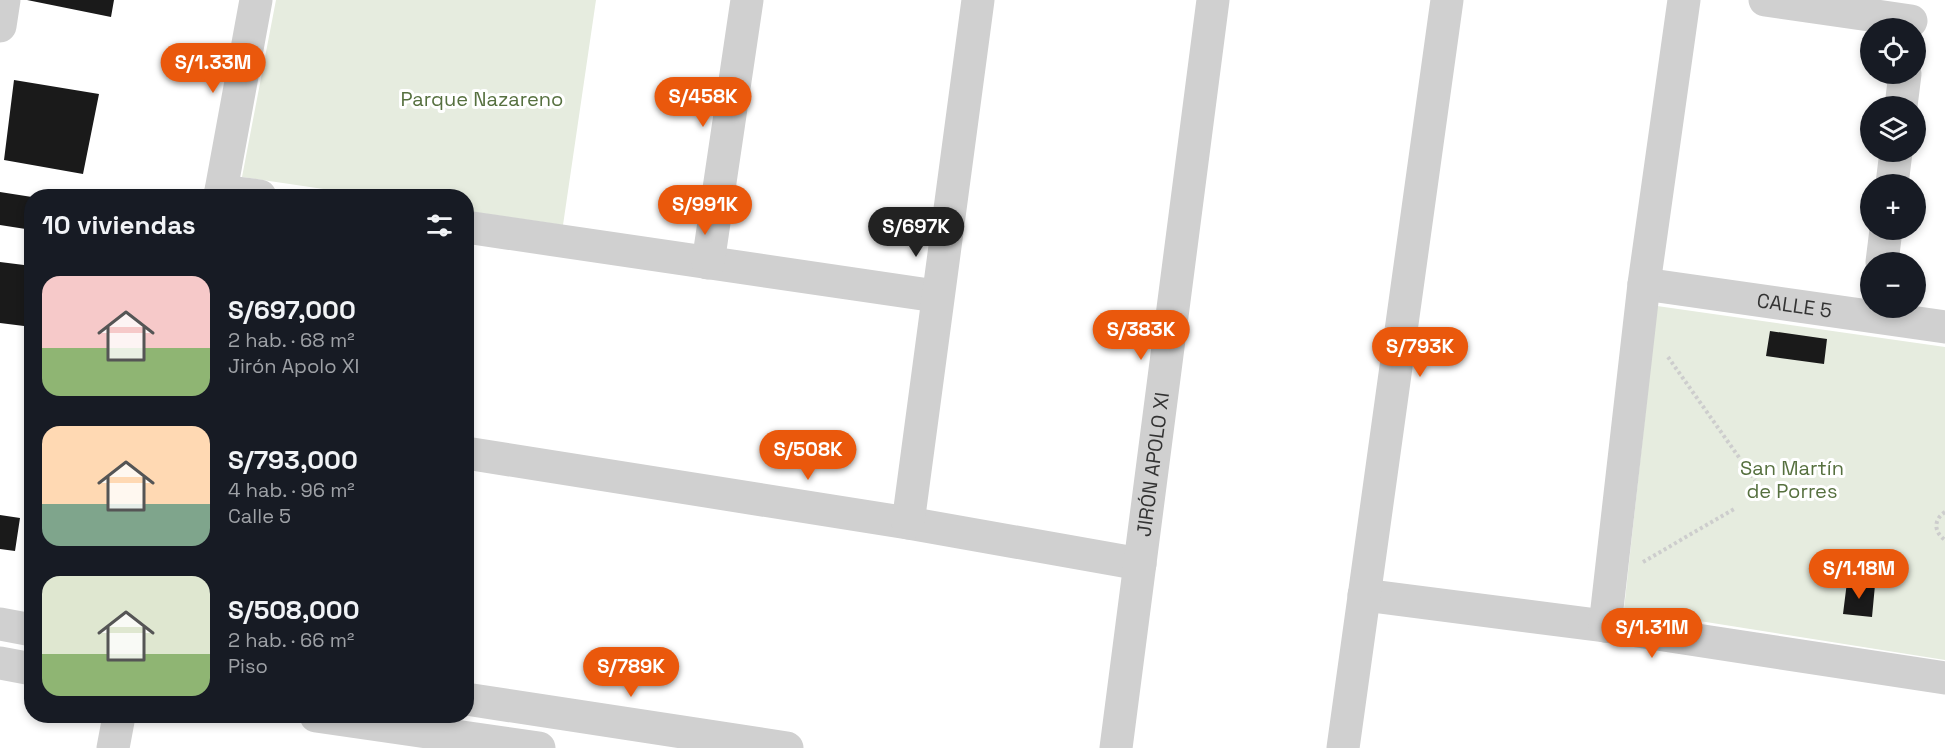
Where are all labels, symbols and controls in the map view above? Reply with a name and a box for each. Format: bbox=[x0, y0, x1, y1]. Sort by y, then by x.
map controls bbox=[1860, 18, 1926, 318]
button: locate bbox=[1860, 18, 1926, 84]
pin: S/1.33M bbox=[158, 43, 268, 94]
text: S/1.33M bbox=[175, 49, 251, 75]
pin: S/458K bbox=[654, 77, 752, 128]
text: S/458K bbox=[669, 83, 737, 109]
park label: Parque Nazareno bbox=[401, 86, 563, 112]
button: layers bbox=[1860, 96, 1926, 162]
button: + bbox=[1860, 174, 1926, 240]
pin: S/991K bbox=[656, 185, 754, 236]
text: S/991K bbox=[672, 191, 738, 217]
pin: S/697K bbox=[867, 207, 965, 258]
text: 10 viviendas bbox=[42, 208, 196, 242]
icon: filters bbox=[423, 209, 456, 242]
text: S/697K bbox=[882, 213, 950, 239]
button: − bbox=[1860, 252, 1926, 318]
street label: CALLE 5 bbox=[1755, 287, 1834, 324]
text: S/697,000 bbox=[228, 293, 356, 327]
icon: home bbox=[90, 300, 162, 372]
pin: S/383K bbox=[1092, 310, 1190, 361]
text: S/383K bbox=[1107, 316, 1175, 342]
text: 2 hab. · 68 m² bbox=[228, 327, 354, 353]
pin: S/793K bbox=[1371, 327, 1469, 378]
text: S/793K bbox=[1386, 333, 1454, 359]
text: Jirón Apolo XI bbox=[228, 353, 359, 379]
street label: JIRÓN APOLO XI bbox=[1131, 390, 1175, 538]
pin: S/508K bbox=[759, 430, 857, 481]
text: S/508K bbox=[773, 436, 843, 462]
text: S/793,000 bbox=[228, 443, 358, 477]
icon: home bbox=[90, 450, 162, 522]
park label: San Martín de Porres bbox=[1740, 455, 1844, 504]
text: 4 hab. · 96 m² bbox=[228, 477, 355, 503]
text: Calle 5 bbox=[228, 503, 291, 529]
pin: S/1.18M bbox=[1804, 549, 1914, 600]
text: S/1.18M bbox=[1823, 555, 1895, 581]
text: S/508,000 bbox=[228, 593, 360, 627]
icon: home bbox=[90, 600, 162, 672]
pin: S/1.31M bbox=[1597, 608, 1707, 659]
text: S/1.31M bbox=[1615, 614, 1689, 640]
text: 2 hab. · 66 m² bbox=[228, 627, 354, 653]
pin: S/789K bbox=[582, 647, 680, 698]
text: Piso bbox=[228, 653, 268, 679]
text: S/789K bbox=[597, 653, 665, 679]

